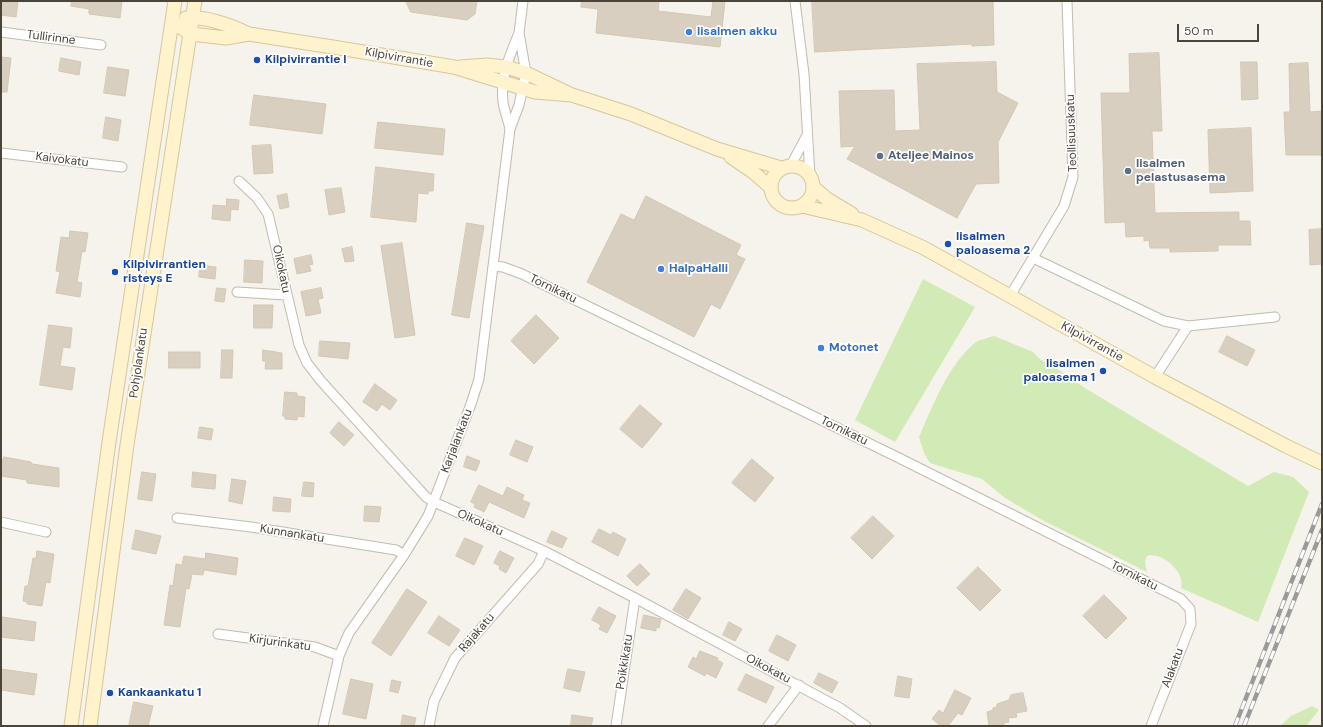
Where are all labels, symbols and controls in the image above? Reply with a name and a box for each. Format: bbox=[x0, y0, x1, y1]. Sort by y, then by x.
scale bar bbox=[1179, 16, 1261, 42]
text: 50 m bbox=[1184, 23, 1213, 39]
place label: Iisalmen akku bbox=[697, 25, 777, 39]
marker: Iisalmen akku bbox=[684, 27, 694, 37]
street label: Tullirinne bbox=[26, 28, 76, 48]
street label: Kilpivirrantie bbox=[364, 45, 434, 71]
place label: Kilpivirrantie I bbox=[265, 53, 347, 67]
marker: Kilpivirrantie I bbox=[252, 55, 262, 65]
street label: Teollisuuskatu bbox=[1063, 94, 1081, 172]
place label: Ateljee Mainos bbox=[888, 149, 974, 163]
street label: Kaivokatu bbox=[35, 150, 89, 170]
marker: Ateljee Mainos bbox=[875, 151, 885, 161]
place label: Iisalmen pelastusasema bbox=[1136, 157, 1225, 185]
marker: Iisalmen pelastusasema bbox=[1123, 166, 1133, 176]
place label: Iisalmen paloasema 2 bbox=[956, 230, 1030, 258]
marker: Iisalmen paloasema 2 bbox=[943, 239, 953, 249]
street label: Oikokatu bbox=[269, 244, 293, 294]
place label: Kilpivirrantien risteys E bbox=[123, 258, 206, 286]
place label: HalpaHalli bbox=[669, 262, 728, 276]
marker: HalpaHalli bbox=[656, 264, 666, 274]
marker: Kilpivirrantien risteys E bbox=[110, 267, 120, 277]
street label: Tornikatu bbox=[527, 271, 579, 307]
street label: Kilpivirrantie bbox=[1058, 319, 1126, 365]
street label: Pohjolankatu bbox=[127, 327, 151, 399]
place label: Motonet bbox=[829, 341, 879, 355]
marker: Motonet bbox=[816, 343, 826, 353]
place label: Iisalmen paloasema 1 bbox=[1023, 357, 1095, 385]
marker: Iisalmen paloasema 1 bbox=[1098, 366, 1108, 376]
street label: Karjalankatu bbox=[438, 407, 476, 475]
street label: Tornikatu bbox=[818, 413, 870, 449]
street label: Oikokatu bbox=[455, 506, 505, 540]
street label: Kunnankatu bbox=[259, 522, 325, 546]
street label: Tornikatu bbox=[1108, 558, 1160, 594]
street label: Rajakatu bbox=[456, 611, 498, 655]
street label: Kirjurinkatu bbox=[248, 632, 312, 654]
street label: Poikkikatu bbox=[614, 633, 636, 691]
street label: Alakatu bbox=[1159, 646, 1187, 690]
street label: Oikokatu bbox=[743, 651, 793, 687]
place label: Kankaankatu 1 bbox=[118, 686, 201, 700]
marker: Kankaankatu 1 bbox=[105, 688, 115, 698]

